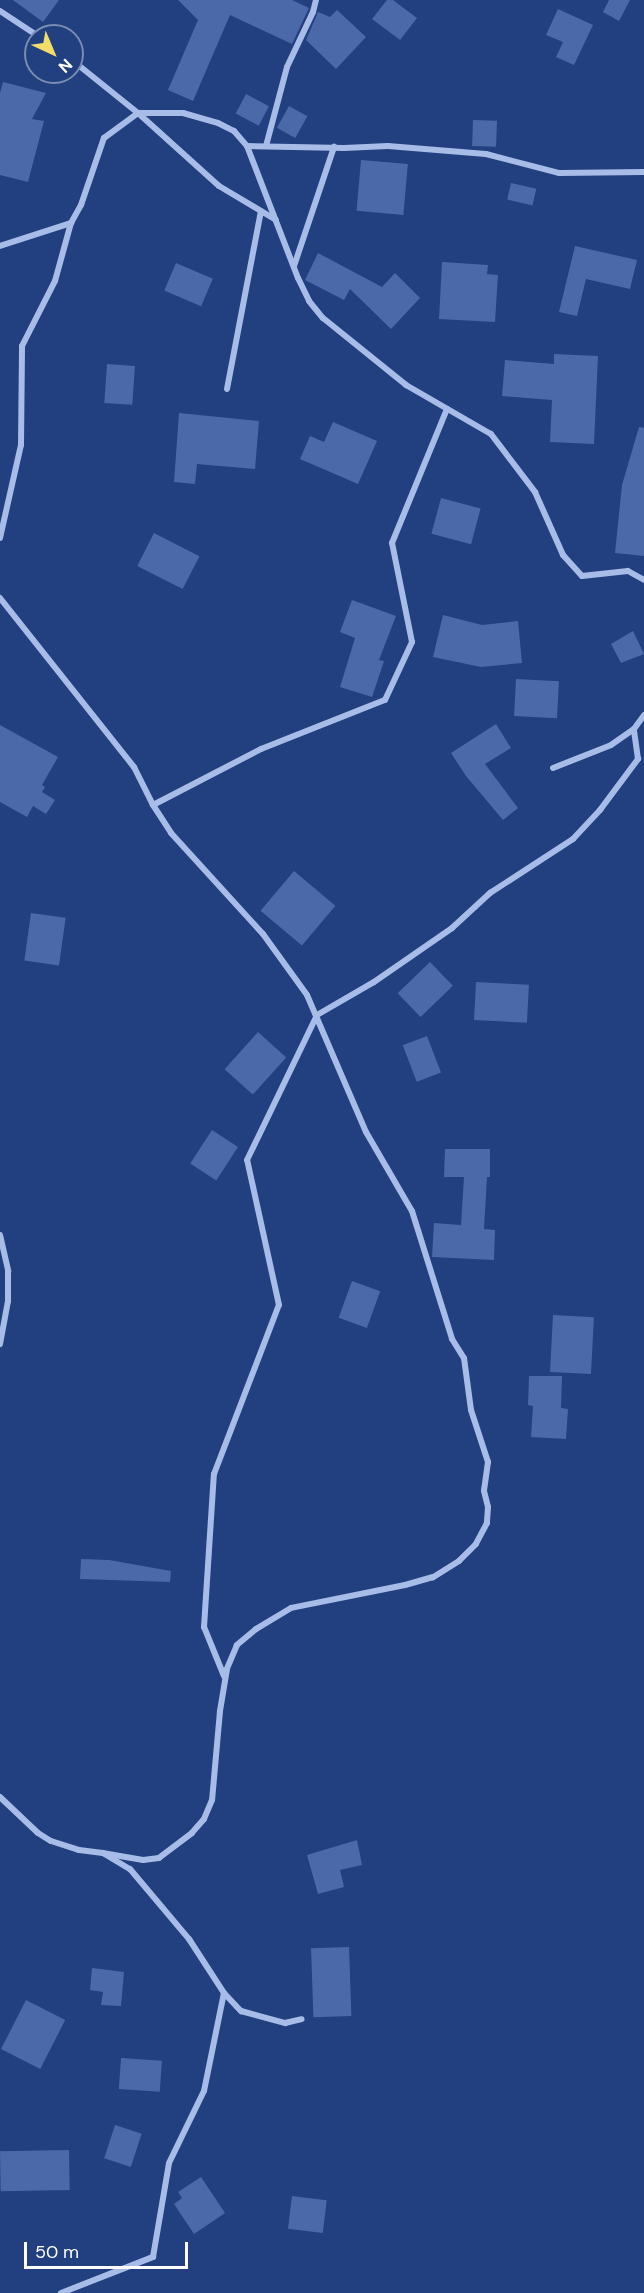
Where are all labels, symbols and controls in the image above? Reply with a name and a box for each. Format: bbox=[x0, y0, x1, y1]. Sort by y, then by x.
north arrow bbox=[24, 24, 84, 84]
text: N bbox=[54, 54, 77, 77]
scale bar bbox=[27, 2230, 190, 2268]
text: 50 m bbox=[35, 2240, 79, 2264]

